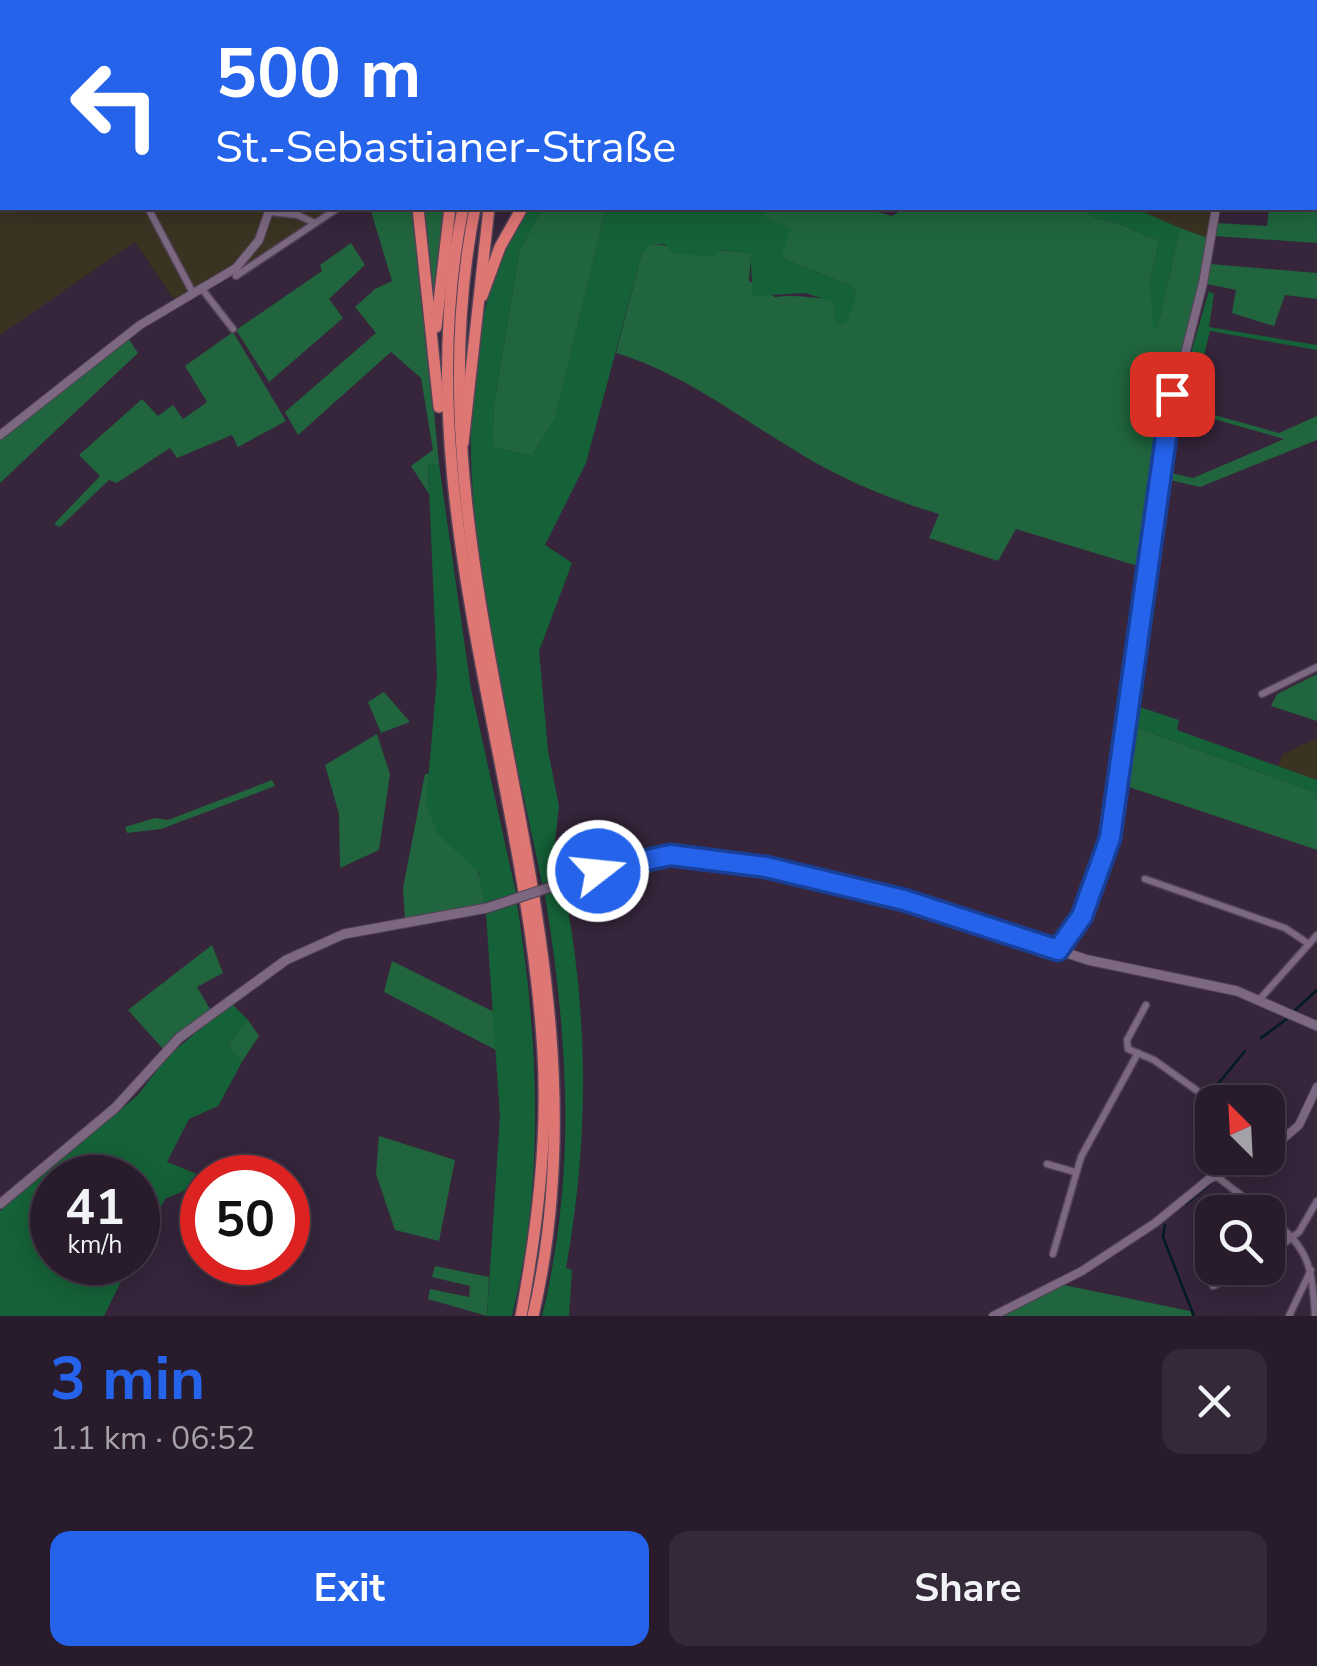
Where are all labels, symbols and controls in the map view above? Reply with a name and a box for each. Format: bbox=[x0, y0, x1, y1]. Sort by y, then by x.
text: 500 m bbox=[215, 26, 421, 122]
icon: left bbox=[50, 40, 180, 170]
text: St.-Sebastianer-Straße bbox=[215, 117, 676, 178]
pin bbox=[1130, 352, 1215, 437]
icon: arrive bbox=[1145, 367, 1200, 422]
position arrow bbox=[546, 819, 650, 923]
north arrow bbox=[1195, 1085, 1285, 1175]
map controls bbox=[1195, 1085, 1285, 1285]
speed limit sign: 50 bbox=[180, 1155, 310, 1285]
text: 41 bbox=[65, 1173, 125, 1242]
button: search bbox=[1195, 1195, 1285, 1285]
text: km/h bbox=[67, 1228, 123, 1262]
text: 3 min bbox=[50, 1338, 205, 1420]
button: close bbox=[1162, 1349, 1267, 1454]
text: 1.1 km · 06:52 bbox=[50, 1417, 255, 1460]
button: Exit bbox=[50, 1531, 649, 1646]
button: Share bbox=[669, 1531, 1267, 1646]

